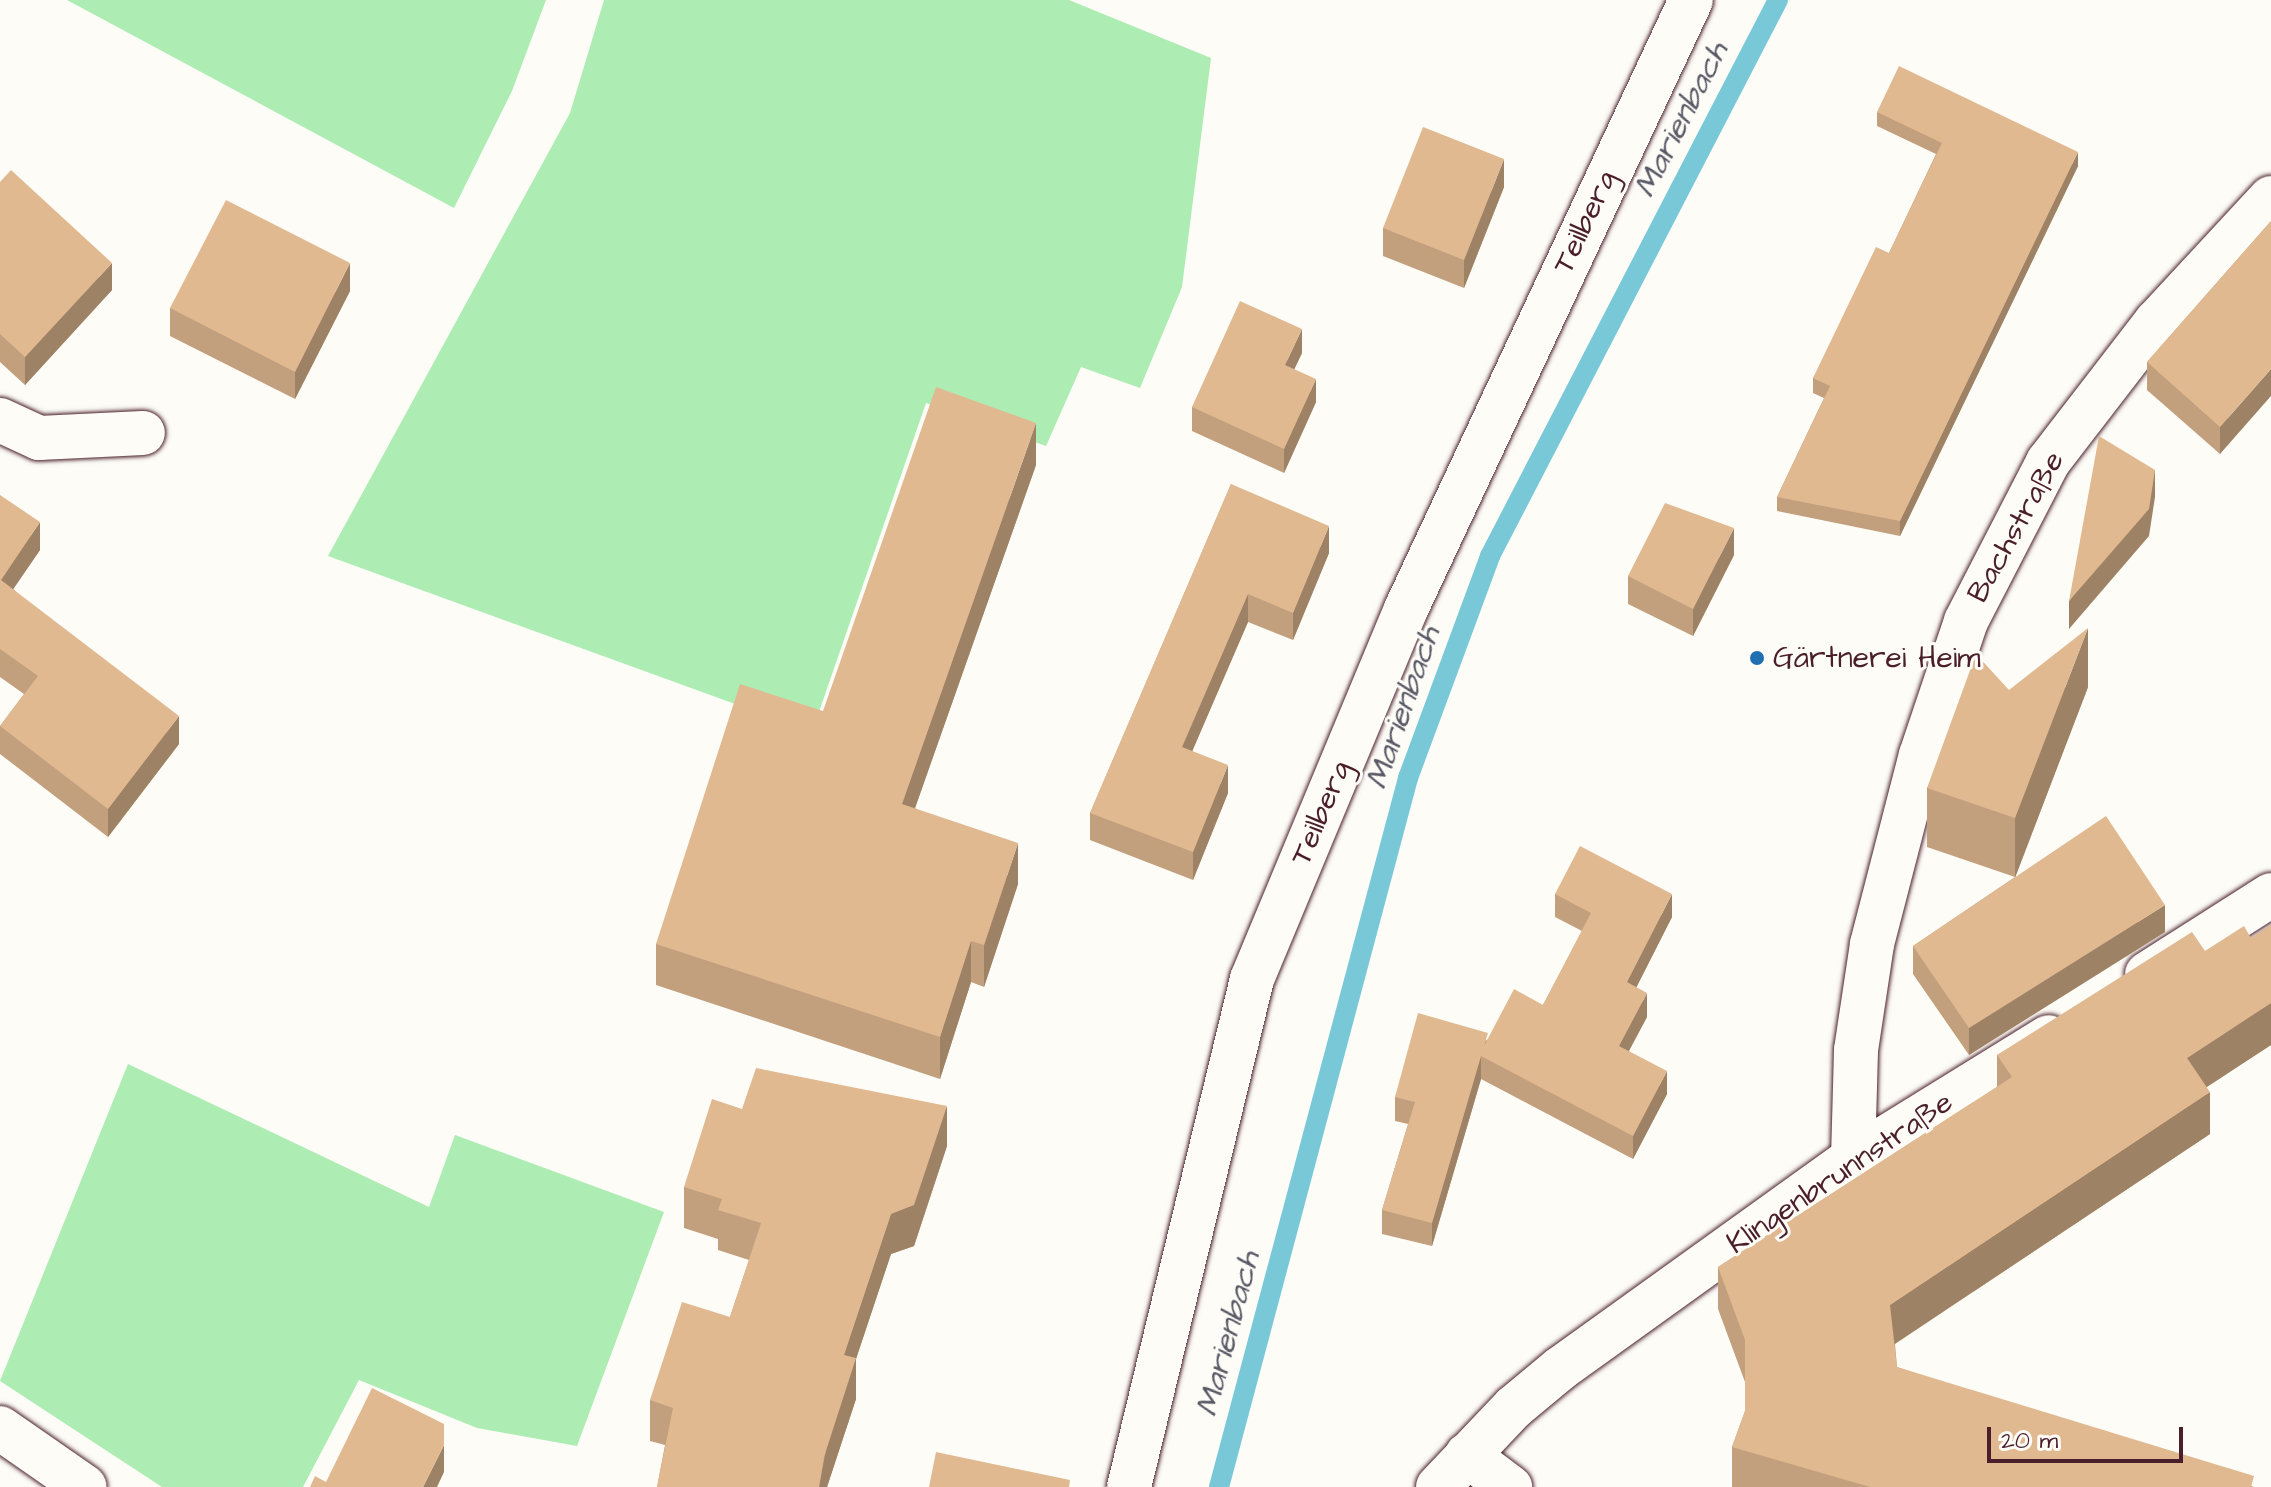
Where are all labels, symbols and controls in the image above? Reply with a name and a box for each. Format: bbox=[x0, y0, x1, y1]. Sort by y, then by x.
water label: Marienbach bbox=[1627, 36, 1737, 204]
street label: Teilberg bbox=[1546, 165, 1624, 279]
street label: Bachstraße bbox=[1960, 445, 2072, 609]
water label: Marienbach bbox=[1358, 622, 1450, 794]
place label: Gärtnerei Heim bbox=[1773, 640, 1981, 676]
marker: Gärtnerei Heim bbox=[1748, 649, 1766, 667]
street label: Teilberg bbox=[1283, 756, 1359, 870]
street label: Klingenbrunnstraße bbox=[1720, 1084, 1960, 1262]
water label: Marienbach bbox=[1189, 1247, 1269, 1421]
scale bar bbox=[1991, 1411, 2187, 1461]
text: 20 m bbox=[2001, 1424, 2058, 1458]

